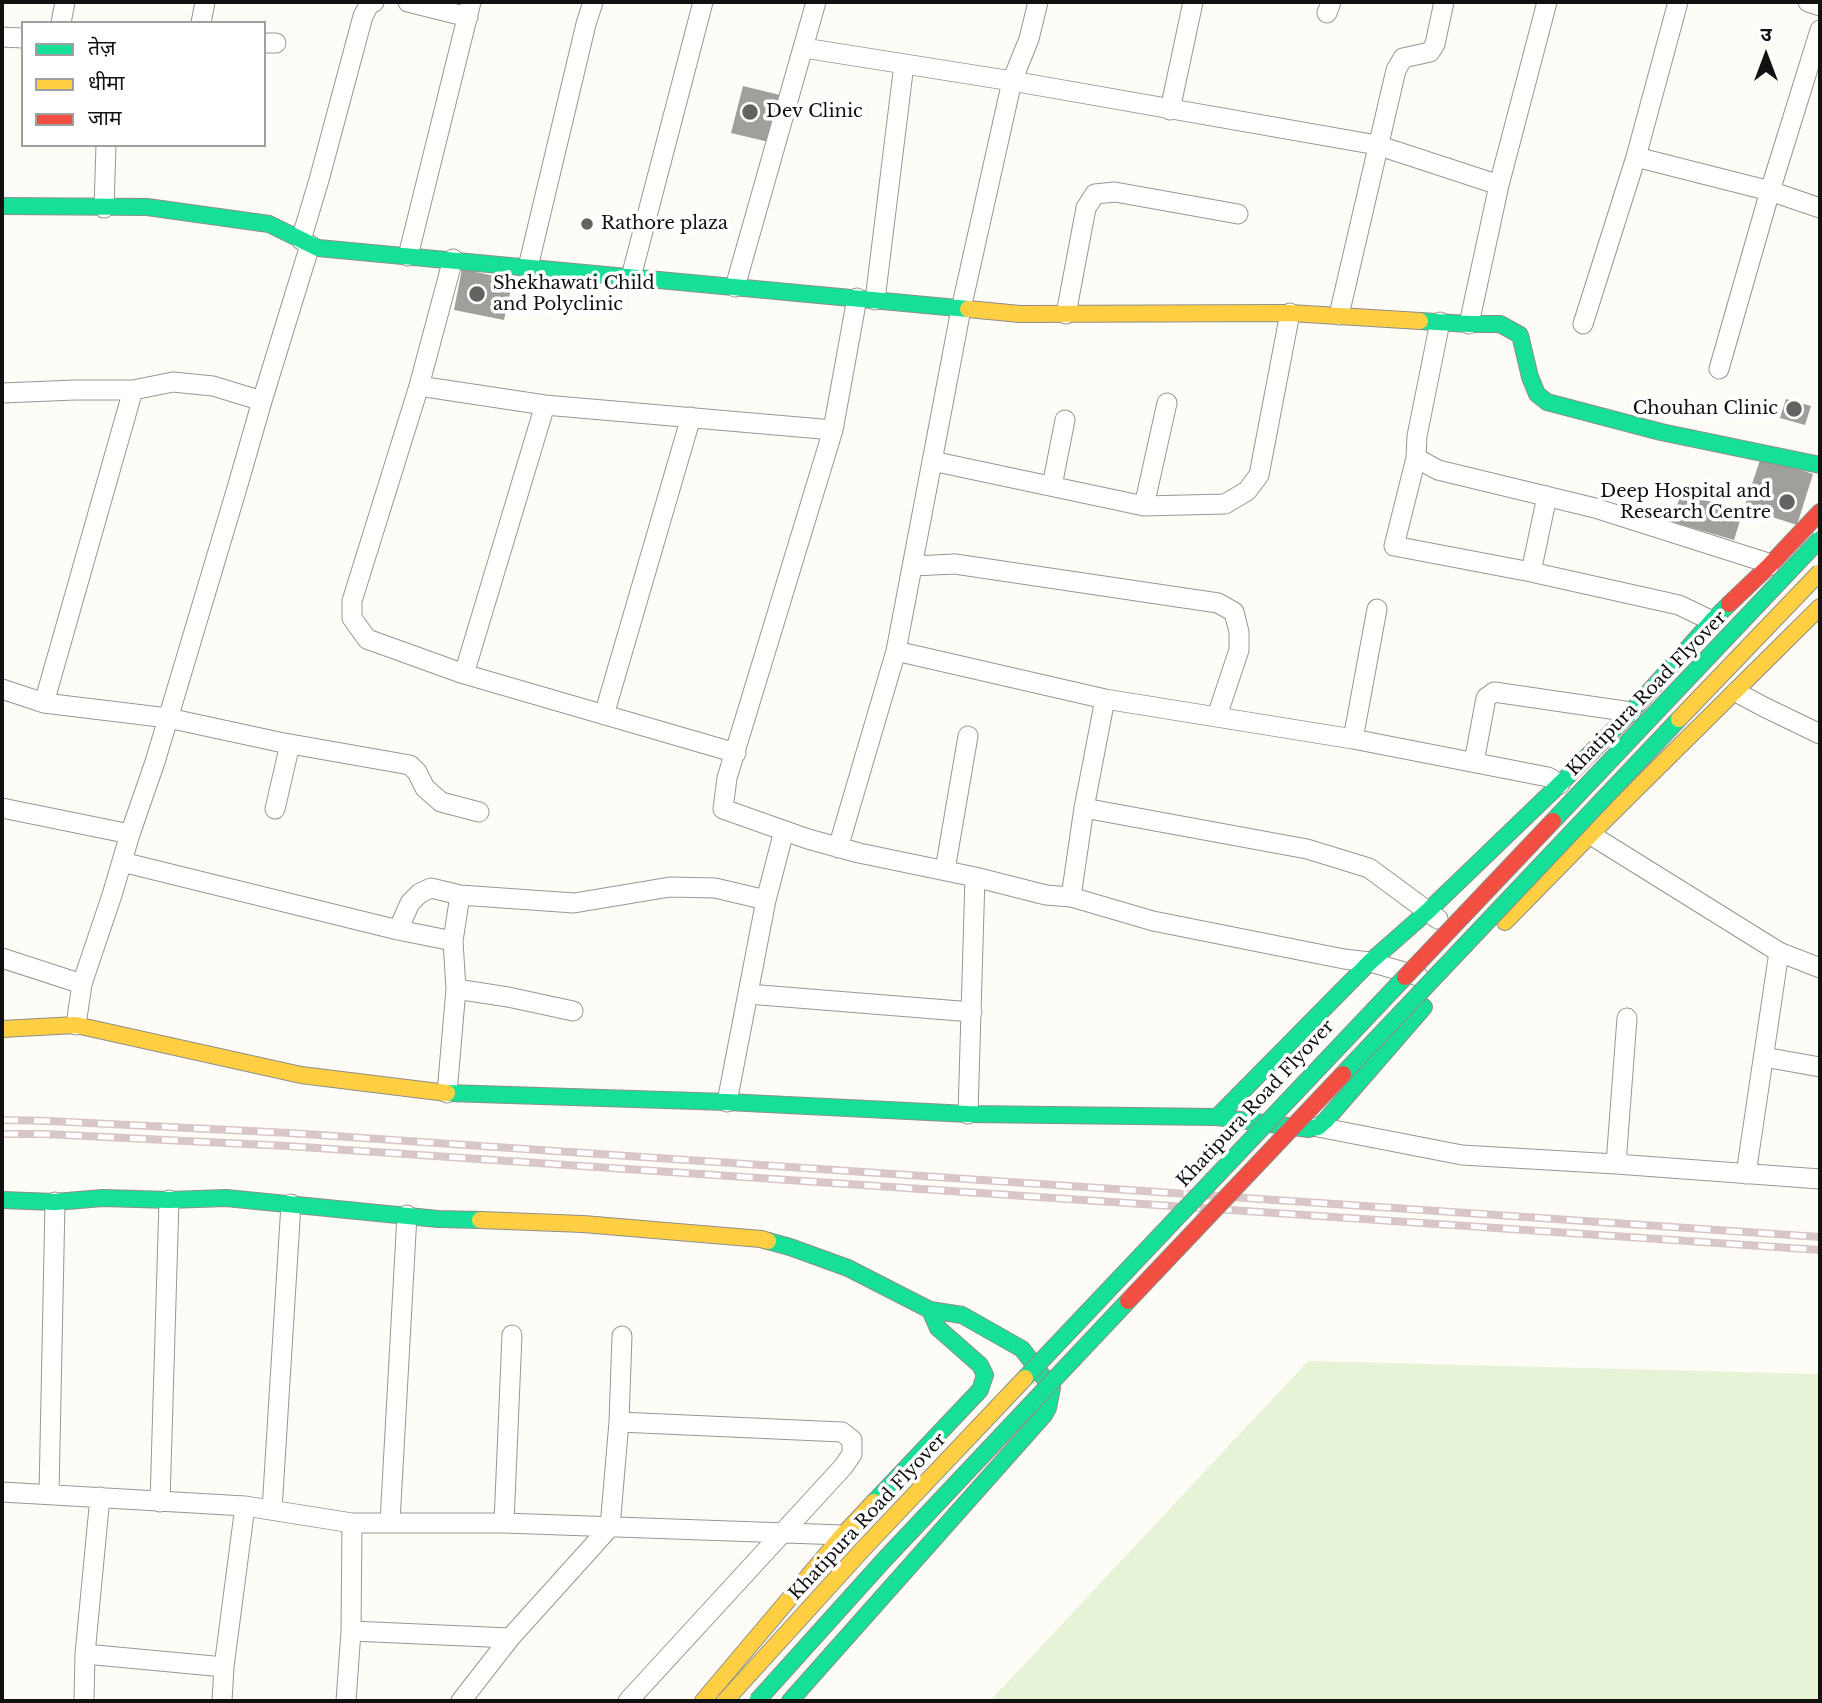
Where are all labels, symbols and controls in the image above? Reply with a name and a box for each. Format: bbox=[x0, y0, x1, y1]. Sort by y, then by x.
legend bbox=[21, 21, 266, 147]
north arrow bbox=[1731, 21, 1801, 91]
text: उ bbox=[1760, 23, 1772, 46]
text: तेज़ bbox=[88, 35, 116, 61]
text: धीमा bbox=[88, 70, 124, 96]
place label: Dev Clinic bbox=[766, 101, 863, 123]
marker: Dev Clinic bbox=[740, 102, 760, 122]
text: जाम bbox=[88, 105, 122, 131]
place label: Rathore plaza bbox=[601, 213, 728, 235]
marker: Rathore plaza bbox=[579, 216, 595, 232]
place label: Shekhawati Child and Polyclinic bbox=[493, 273, 655, 316]
marker: Shekhawati Child and Polyclinic bbox=[467, 284, 487, 304]
place label: Chouhan Clinic bbox=[1633, 398, 1778, 420]
marker: Chouhan Clinic bbox=[1784, 399, 1804, 419]
place label: Deep Hospital and Research Centre bbox=[1600, 481, 1771, 524]
marker: Deep Hospital and Research Centre bbox=[1777, 492, 1797, 512]
street label: Khatipura Road Flyover bbox=[1563, 607, 1731, 781]
street label: Khatipura Road Flyover bbox=[1173, 1016, 1339, 1192]
street label: Khatipura Road Flyover bbox=[785, 1429, 951, 1605]

